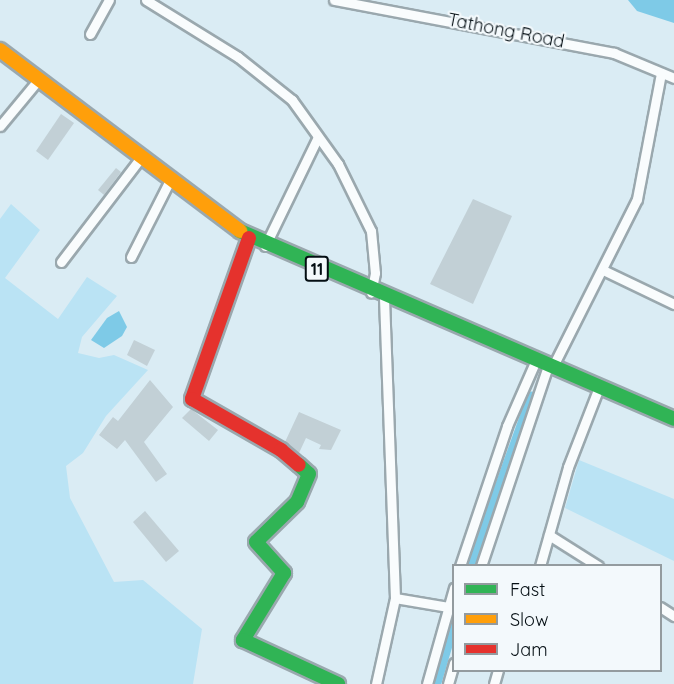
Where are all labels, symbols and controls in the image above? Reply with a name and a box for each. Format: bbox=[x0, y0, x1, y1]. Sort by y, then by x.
street label: Tathong Road bbox=[446, 9, 566, 53]
road number: 11 bbox=[304, 256, 330, 282]
legend bbox=[452, 564, 662, 672]
text: Fast bbox=[510, 578, 545, 601]
text: Slow bbox=[510, 608, 548, 631]
text: Jam bbox=[510, 638, 548, 661]

